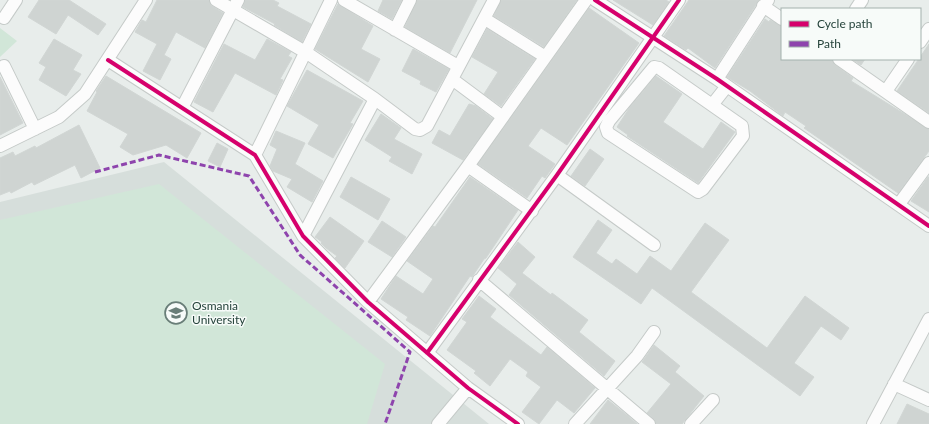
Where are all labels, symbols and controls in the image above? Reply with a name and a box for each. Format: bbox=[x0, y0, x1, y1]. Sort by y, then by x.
legend bbox=[781, 8, 921, 60]
text: Cycle path bbox=[817, 16, 872, 31]
text: Path bbox=[817, 36, 841, 51]
place label: Osmania University bbox=[192, 298, 246, 327]
school or university icon: Osmania University bbox=[163, 300, 189, 326]

